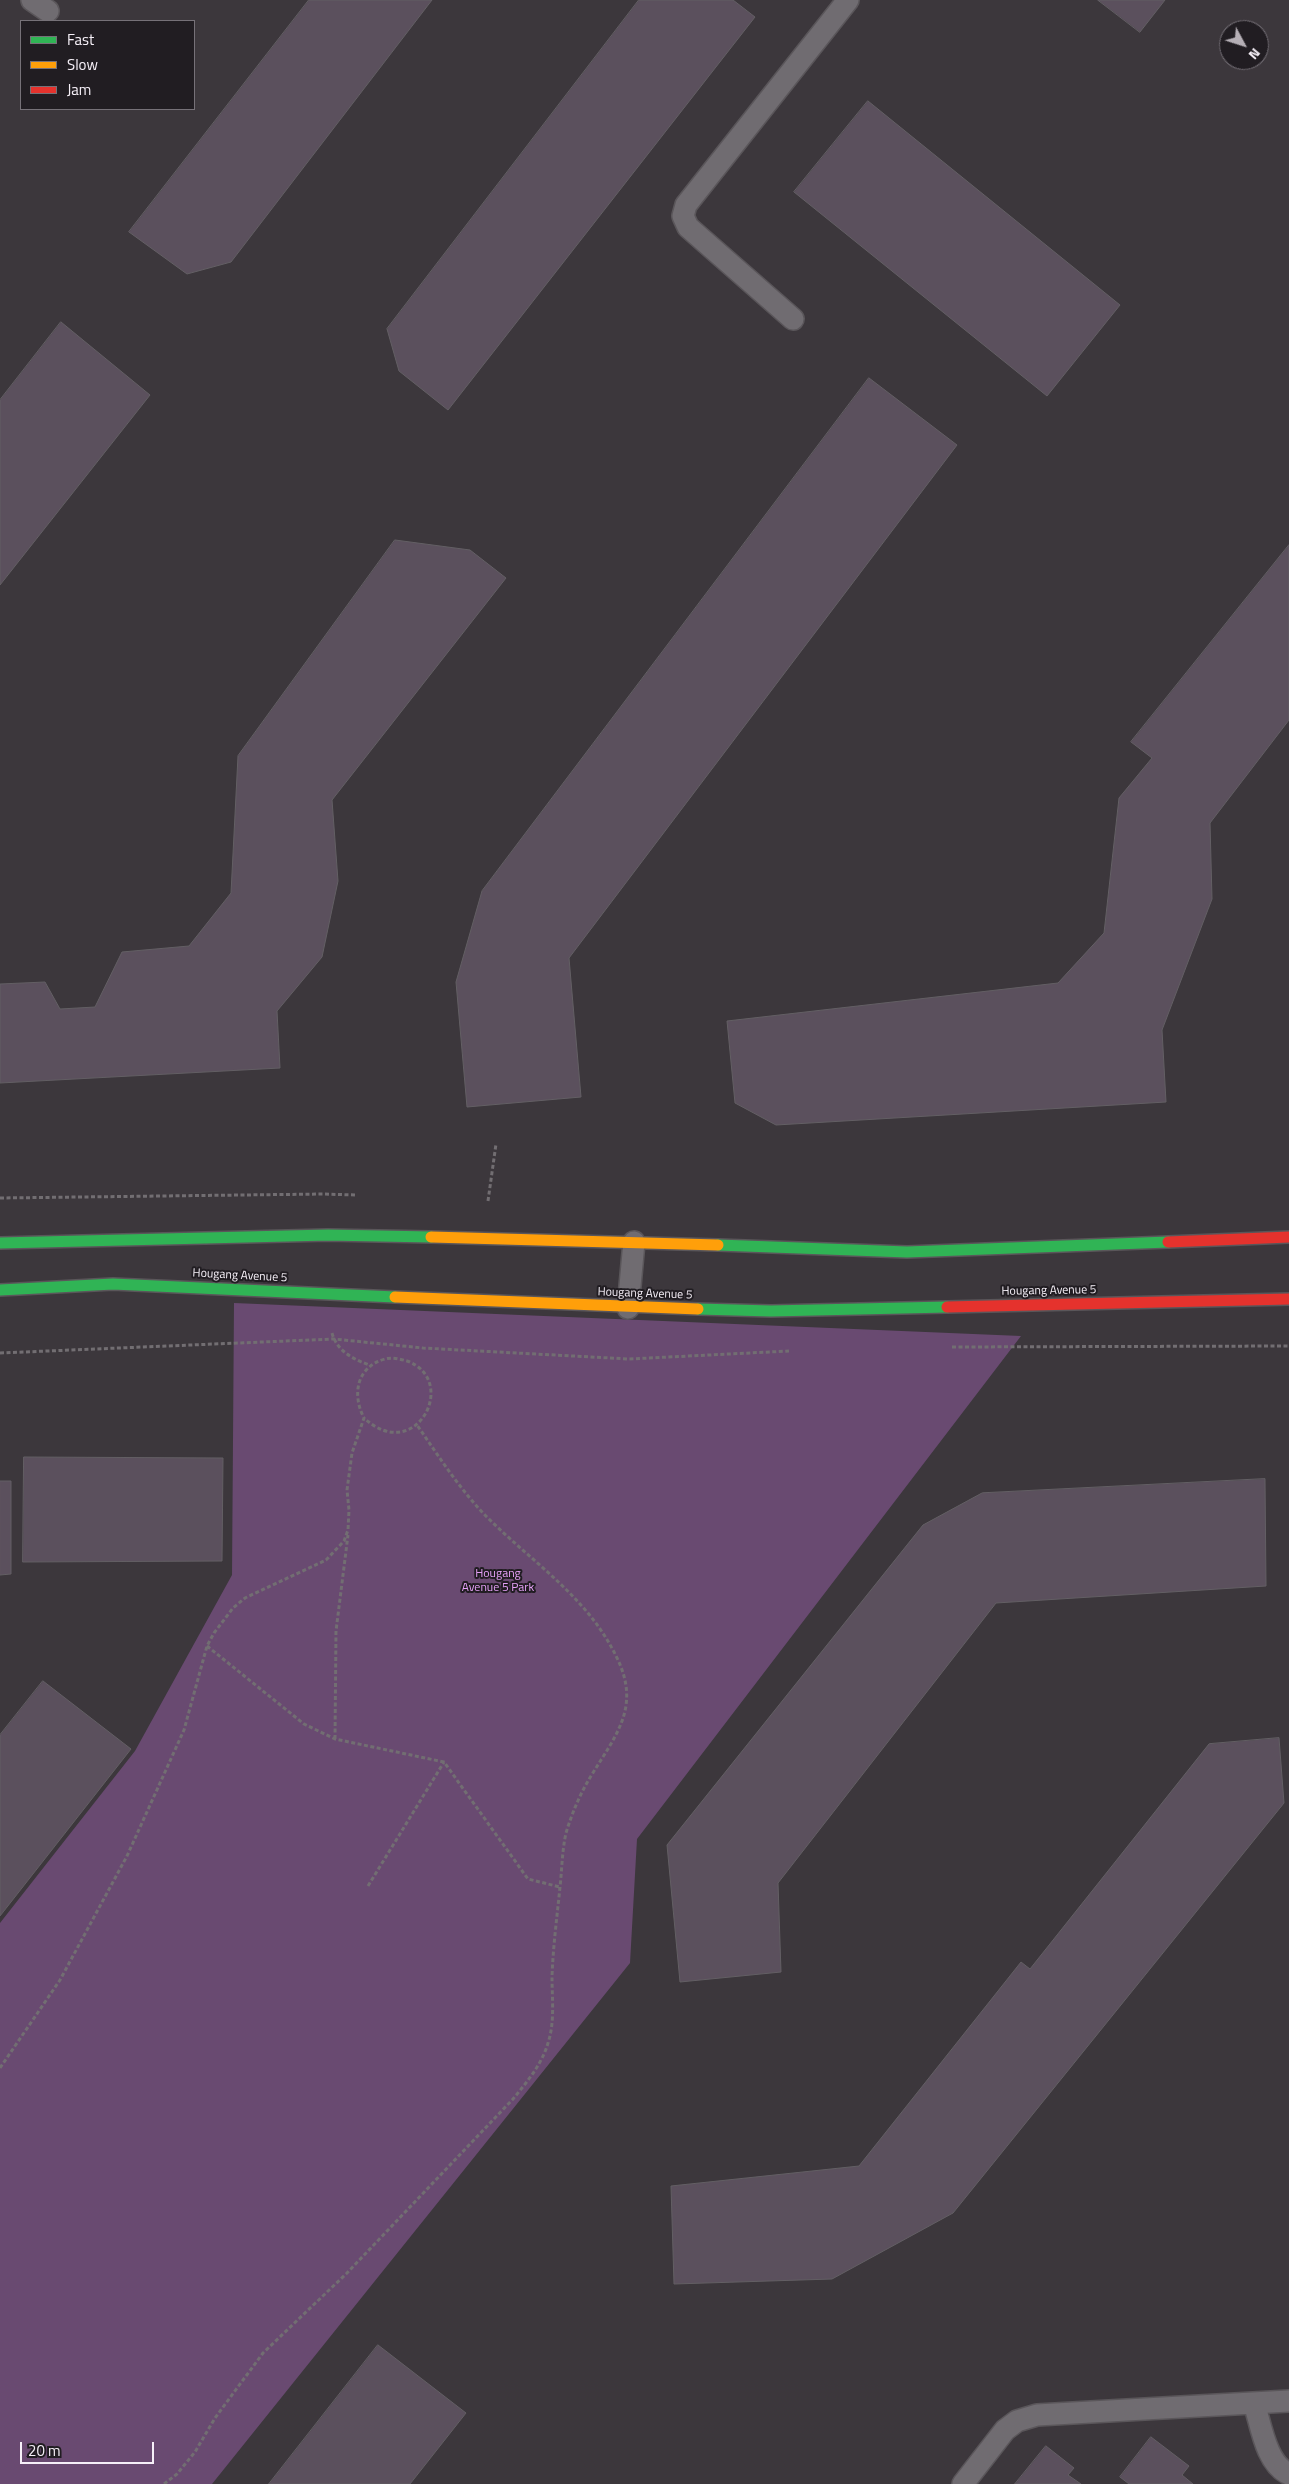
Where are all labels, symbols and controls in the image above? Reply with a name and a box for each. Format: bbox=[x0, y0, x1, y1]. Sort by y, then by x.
legend bbox=[20, 20, 195, 110]
north arrow bbox=[1219, 20, 1269, 70]
text: Fast bbox=[67, 28, 94, 51]
text: N bbox=[1244, 44, 1266, 65]
text: Slow bbox=[67, 53, 98, 76]
text: Jam bbox=[67, 78, 91, 101]
street label: Hougang Avenue 5 bbox=[192, 1266, 288, 1286]
street label: Hougang Avenue 5 bbox=[1001, 1283, 1097, 1299]
street label: Hougang Avenue 5 bbox=[597, 1285, 693, 1303]
park label: Hougang Avenue 5 Park bbox=[462, 1567, 534, 1595]
scale bar bbox=[22, 2432, 156, 2464]
text: 20 m bbox=[28, 2439, 61, 2462]

